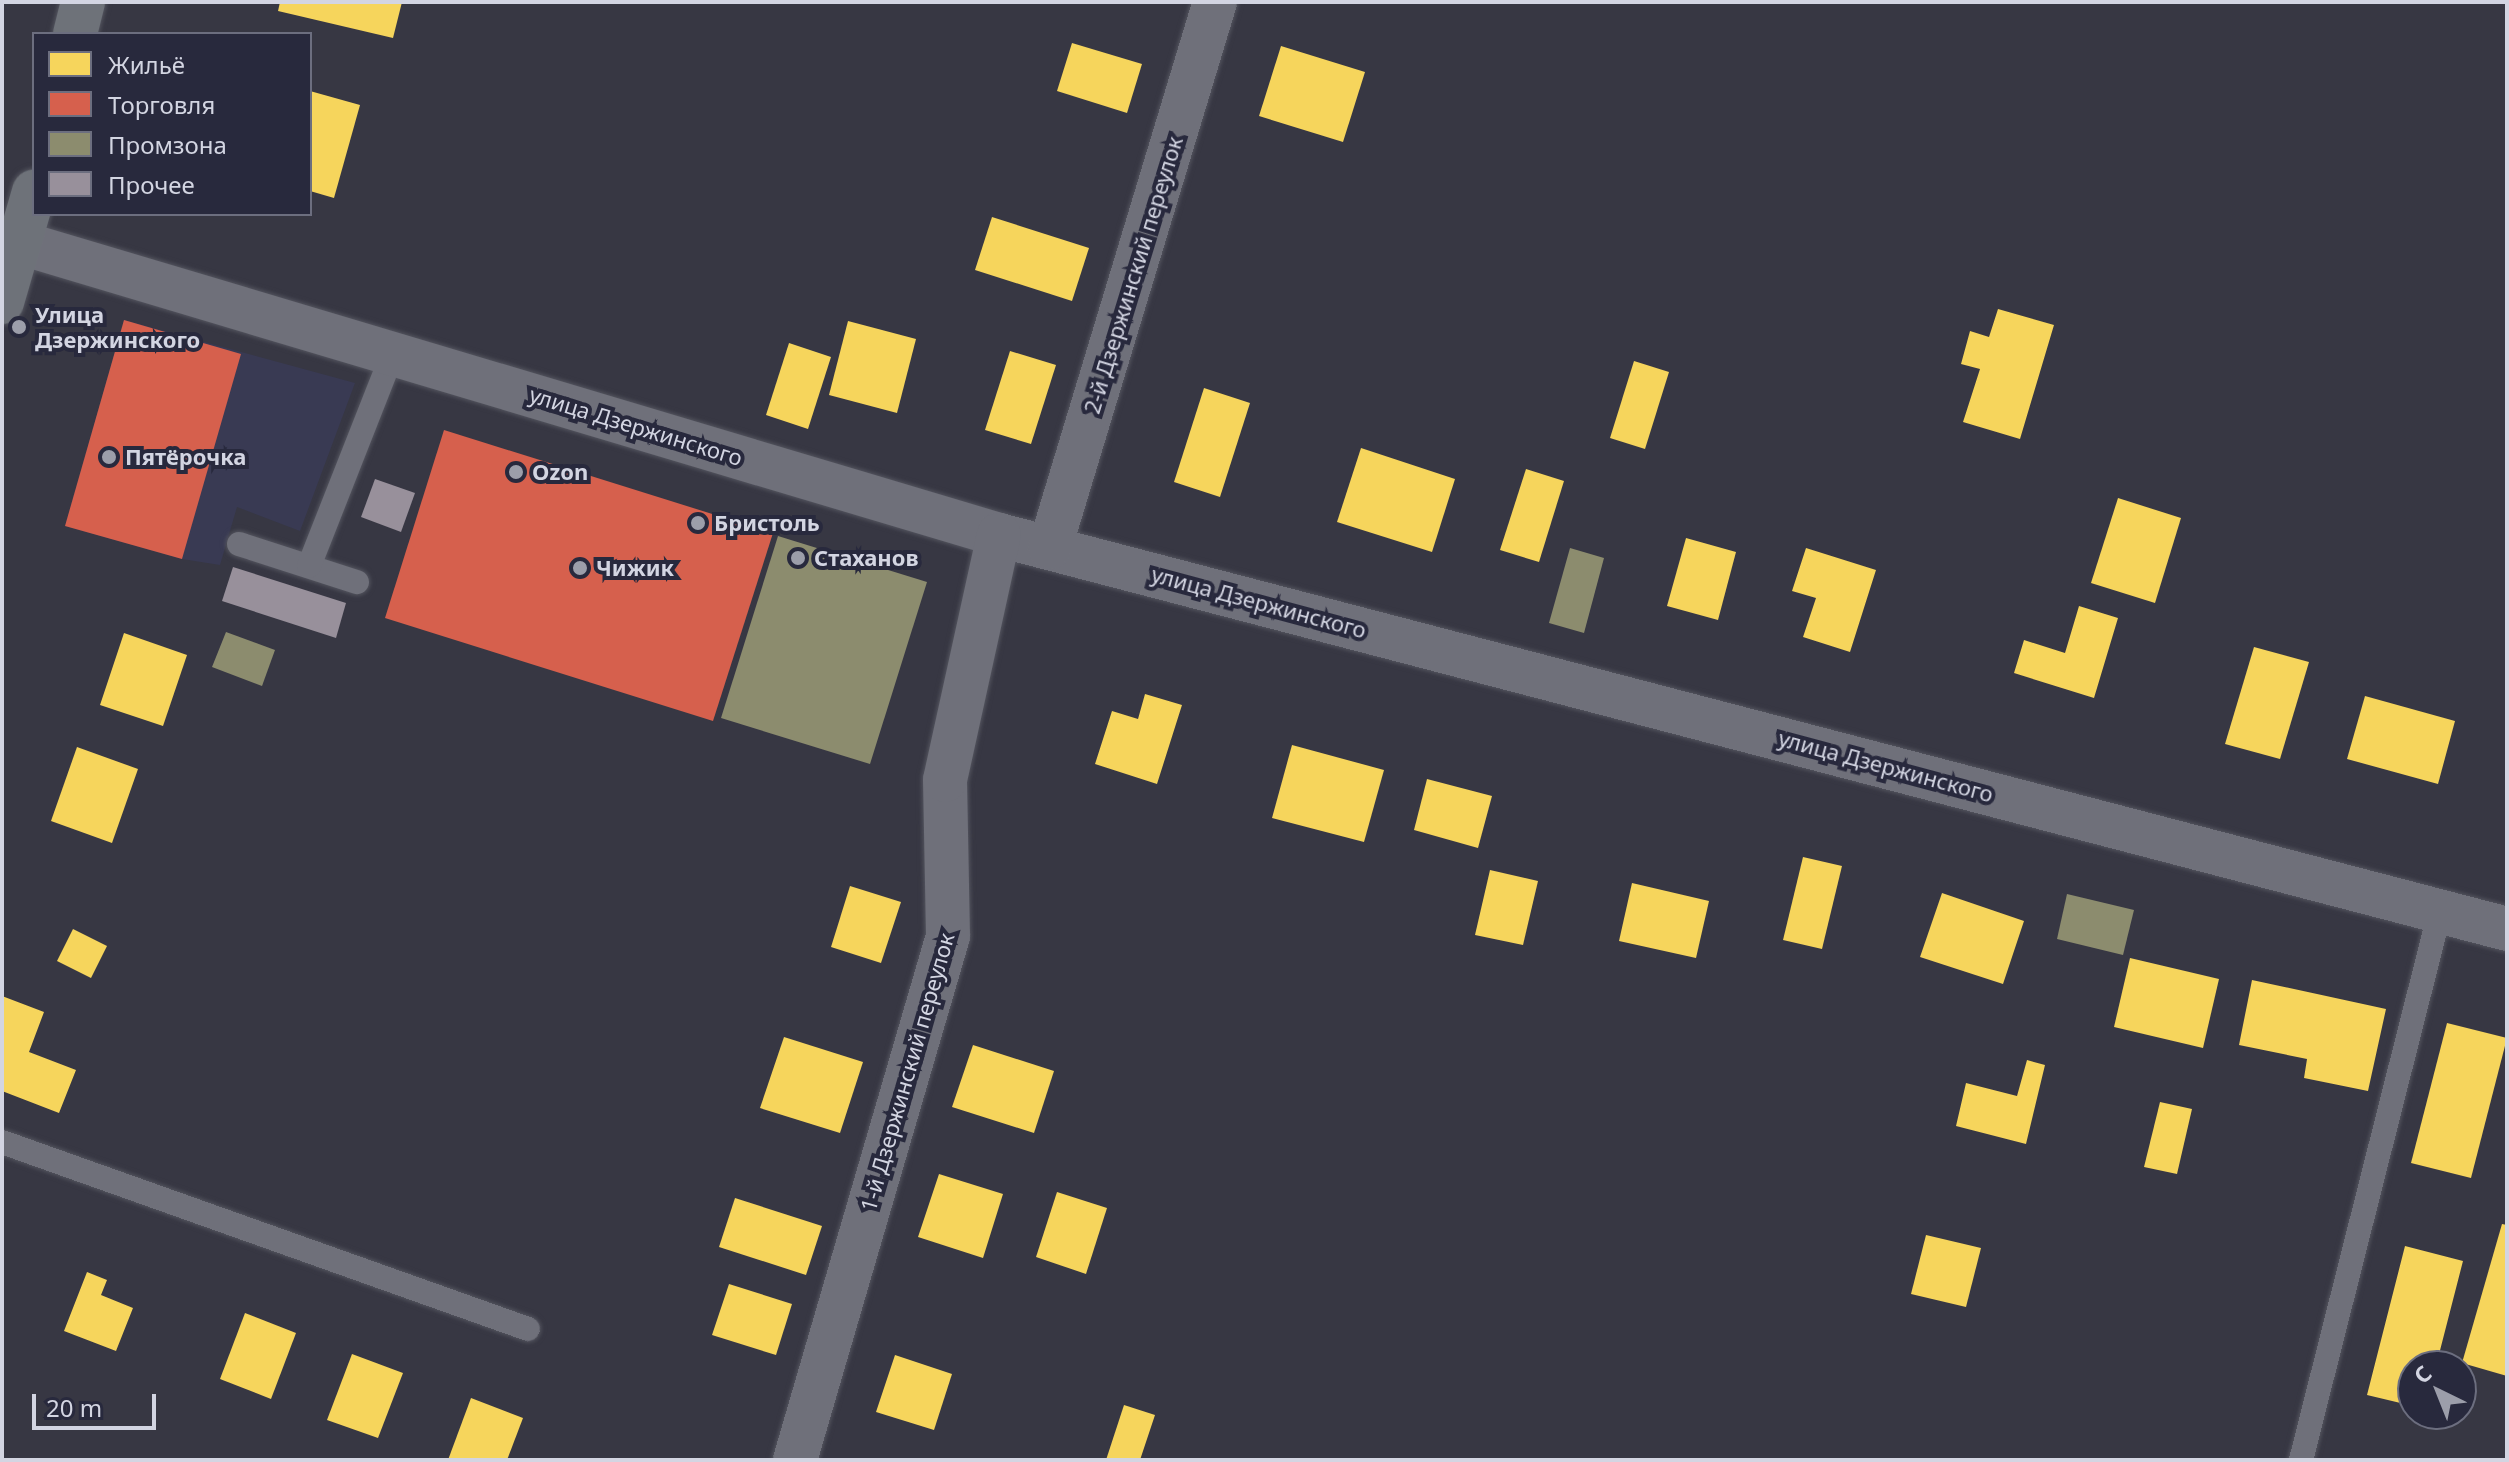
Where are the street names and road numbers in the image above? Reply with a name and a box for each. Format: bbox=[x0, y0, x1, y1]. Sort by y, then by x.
street label: 2-й Дзержинский переулок bbox=[1078, 133, 1188, 417]
street label: улица Дзержинского bbox=[526, 381, 746, 471]
street label: улица Дзержинского bbox=[1149, 561, 1369, 643]
street label: улица Дзержинского bbox=[1776, 725, 1996, 807]
street label: 1-й Дзержинский переулок bbox=[855, 930, 959, 1214]

